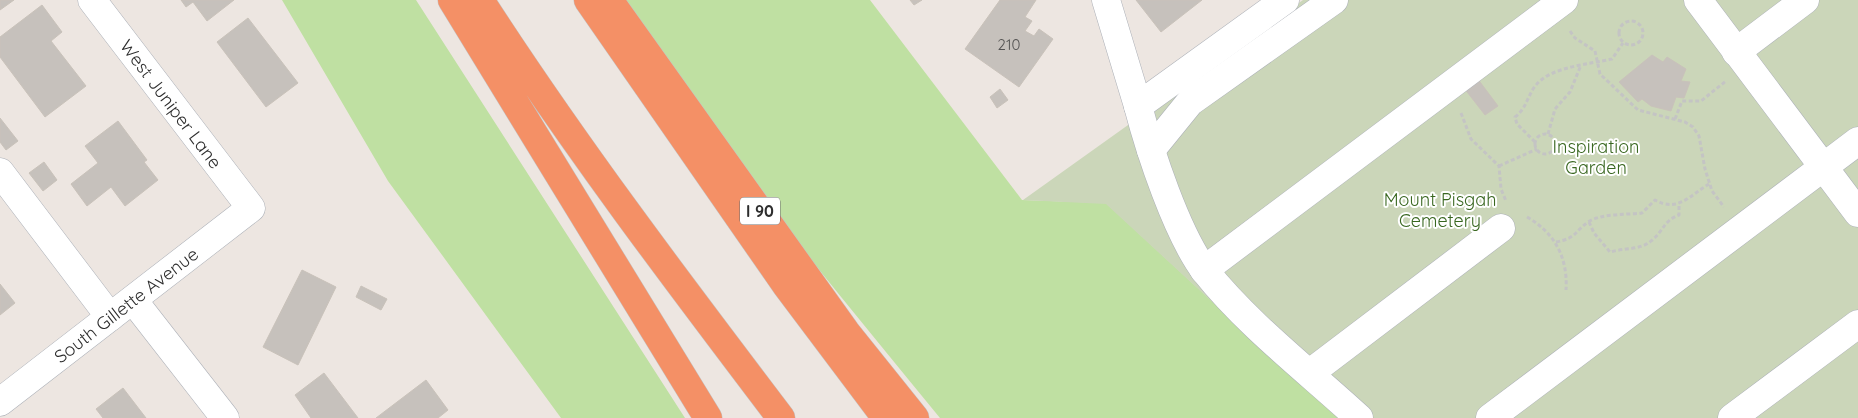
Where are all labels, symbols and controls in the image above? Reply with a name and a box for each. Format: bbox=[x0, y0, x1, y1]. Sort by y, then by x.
street label: West Juniper Lane bbox=[115, 35, 227, 173]
house number: 210 bbox=[998, 35, 1020, 54]
park label: Inspiration Garden bbox=[1553, 135, 1639, 179]
park label: Mount Pisgah Cemetery bbox=[1384, 188, 1496, 232]
road number: I 90 bbox=[740, 198, 780, 225]
street label: South Gillette Avenue bbox=[49, 242, 202, 368]

